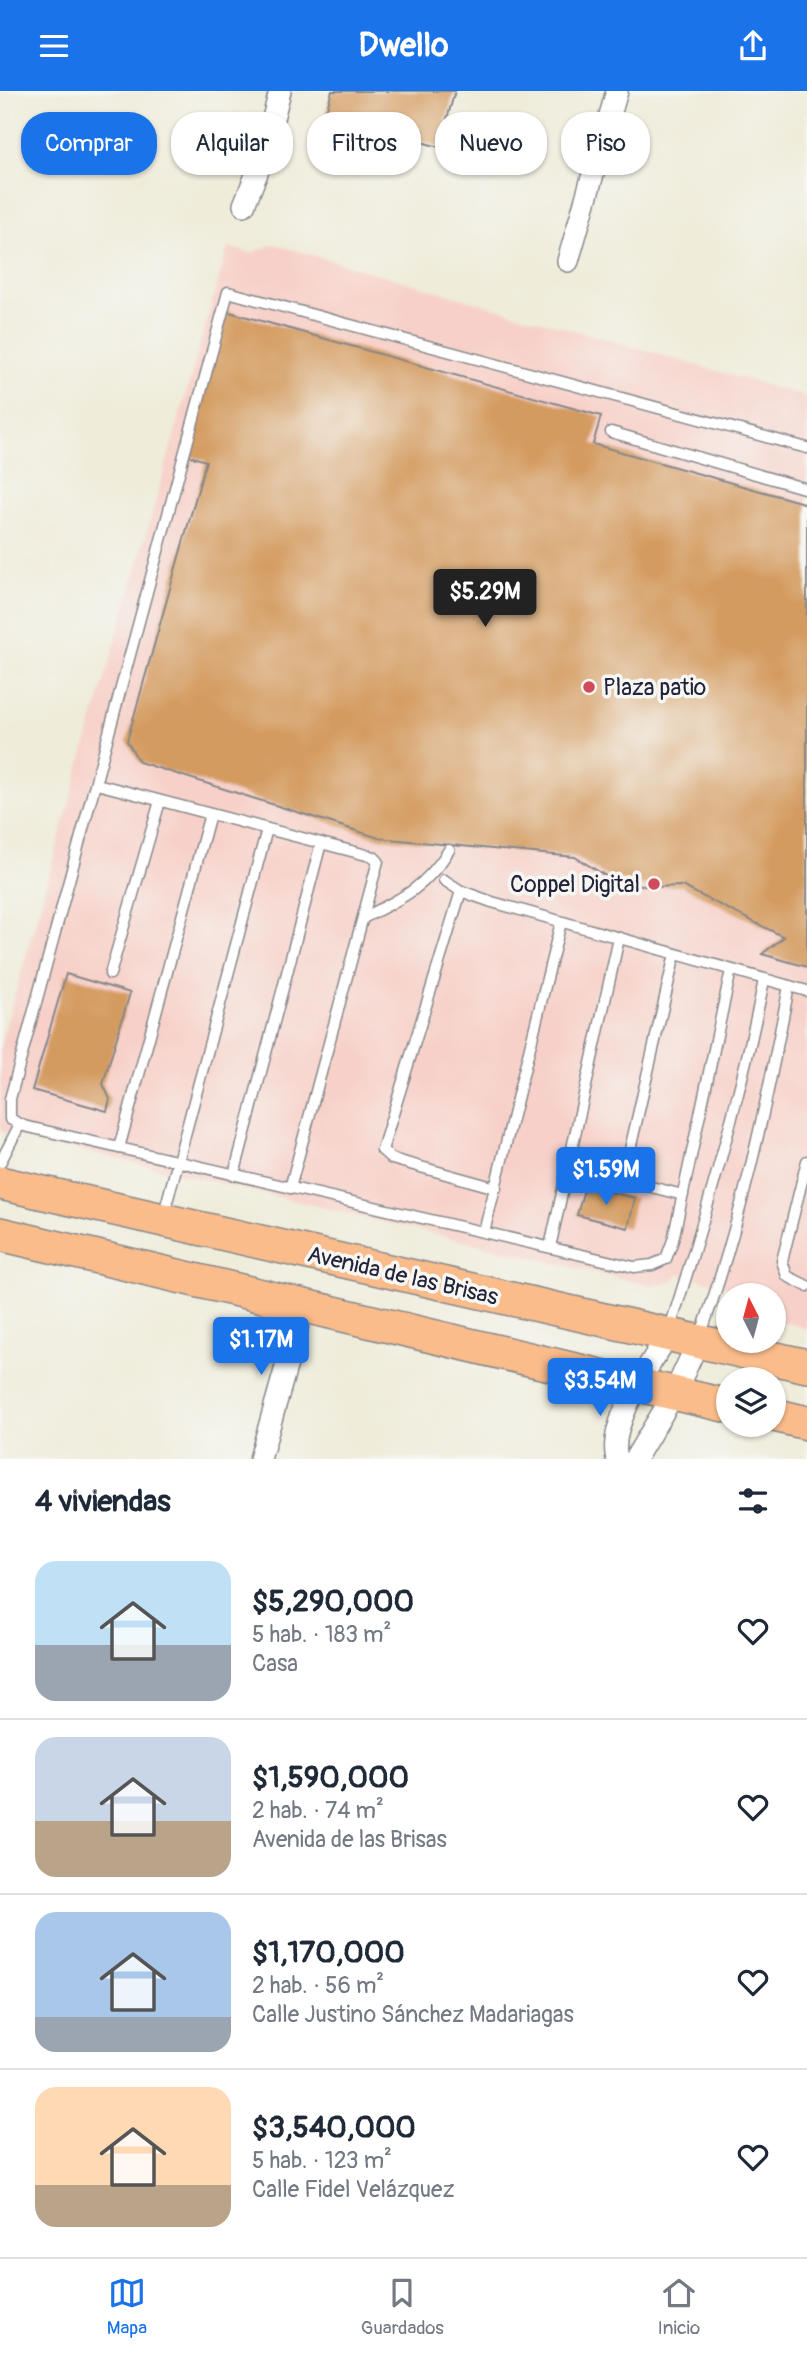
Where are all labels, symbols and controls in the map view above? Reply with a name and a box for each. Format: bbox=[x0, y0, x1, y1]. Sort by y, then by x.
text: Dwello bbox=[359, 26, 448, 66]
icon: menu bbox=[35, 27, 73, 65]
icon: share bbox=[734, 27, 772, 65]
chip: Comprar bbox=[21, 112, 157, 175]
chip: Alquilar bbox=[171, 112, 293, 175]
chip: Filtros bbox=[307, 112, 421, 175]
chip: Nuevo bbox=[435, 112, 547, 175]
chip: Piso bbox=[561, 112, 650, 175]
pin: $5.29M bbox=[428, 569, 542, 629]
text: $5.29M bbox=[449, 577, 521, 606]
place label: Plaza patio bbox=[603, 673, 706, 702]
marker: Plaza patio bbox=[581, 679, 597, 695]
place label: Coppel Digital bbox=[510, 870, 640, 899]
marker: Coppel Digital bbox=[646, 876, 662, 892]
pin: $1.59M bbox=[549, 1147, 663, 1207]
text: $1.59M bbox=[572, 1155, 640, 1184]
street label: Avenida de las Brisas bbox=[305, 1239, 501, 1312]
north arrow bbox=[716, 1283, 786, 1353]
map controls bbox=[716, 1283, 786, 1437]
pin: $1.17M bbox=[204, 1317, 318, 1377]
text: $1.17M bbox=[229, 1325, 293, 1354]
pin: $3.54M bbox=[543, 1359, 657, 1418]
text: $3.54M bbox=[564, 1366, 636, 1395]
button: layers bbox=[716, 1367, 786, 1437]
icon: filters bbox=[734, 1482, 772, 1520]
text: 4 viviendas bbox=[35, 1483, 171, 1520]
text: $5,290,000 bbox=[252, 1583, 414, 1620]
icon: home bbox=[91, 1589, 175, 1673]
icon: heart bbox=[734, 1612, 772, 1650]
text: 5 hab. · 183 m² bbox=[252, 1620, 391, 1649]
text: Casa bbox=[252, 1649, 298, 1678]
text: $1,590,000 bbox=[252, 1759, 409, 1796]
icon: home bbox=[91, 1765, 175, 1849]
icon: heart bbox=[734, 1788, 772, 1826]
text: 2 hab. · 74 m² bbox=[252, 1796, 384, 1825]
text: Avenida de las Brisas bbox=[252, 1825, 447, 1854]
text: $1,170,000 bbox=[252, 1934, 405, 1971]
icon: home bbox=[91, 1940, 175, 2024]
icon: heart bbox=[734, 1963, 772, 2001]
text: 2 hab. · 56 m² bbox=[252, 1971, 384, 2000]
text: Calle Justino Sánchez Madariagas bbox=[252, 2000, 574, 2029]
text: $3,540,000 bbox=[252, 2109, 416, 2146]
icon: home bbox=[91, 2115, 175, 2199]
icon: heart bbox=[734, 2138, 772, 2176]
text: 5 hab. · 123 m² bbox=[252, 2146, 392, 2175]
text: Calle Fidel Velázquez bbox=[252, 2175, 454, 2204]
tab: Mapa bbox=[107, 2274, 147, 2340]
tab: Guardados bbox=[361, 2274, 444, 2340]
tab: Inicio bbox=[657, 2274, 700, 2340]

